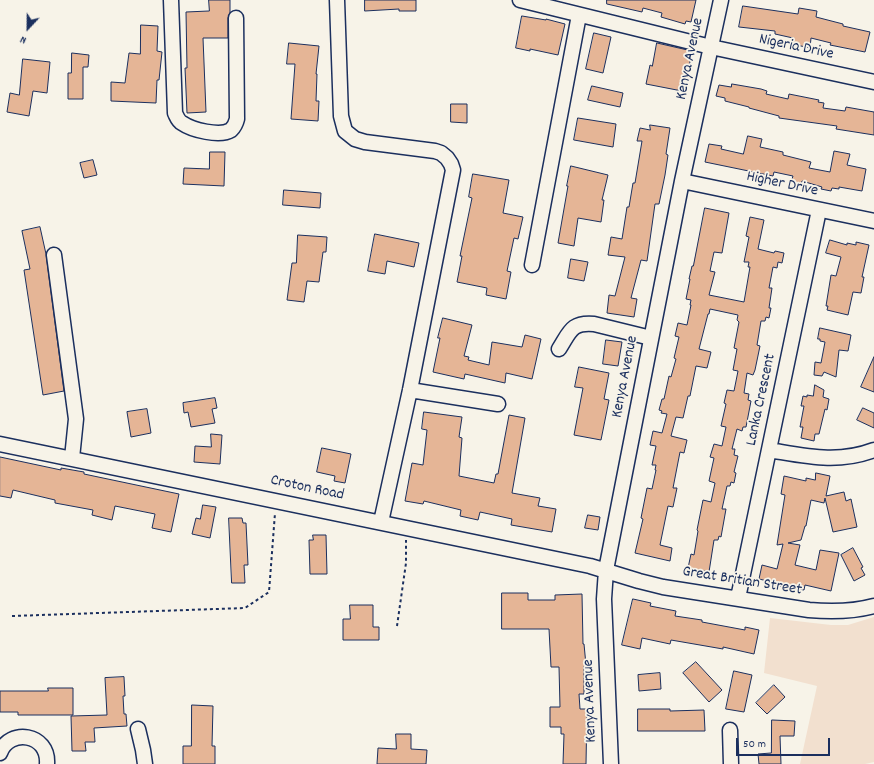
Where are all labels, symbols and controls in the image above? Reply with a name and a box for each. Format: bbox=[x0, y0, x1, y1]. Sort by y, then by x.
north arrow bbox=[8, 8, 48, 48]
street label: Kenya Avenue bbox=[673, 16, 709, 102]
text: N bbox=[18, 31, 29, 48]
street label: Nigeria Drive bbox=[757, 31, 835, 65]
street label: Higher Drive bbox=[744, 168, 820, 202]
street label: Kenya Avenue bbox=[609, 334, 643, 420]
street label: Lanka Crescent bbox=[743, 352, 781, 448]
street label: Croton Road bbox=[268, 472, 346, 506]
street label: Great Britian Street bbox=[681, 563, 803, 601]
street label: Kenya Avenue bbox=[580, 659, 602, 743]
scale bar bbox=[738, 730, 832, 756]
text: 50 m bbox=[743, 736, 766, 753]

